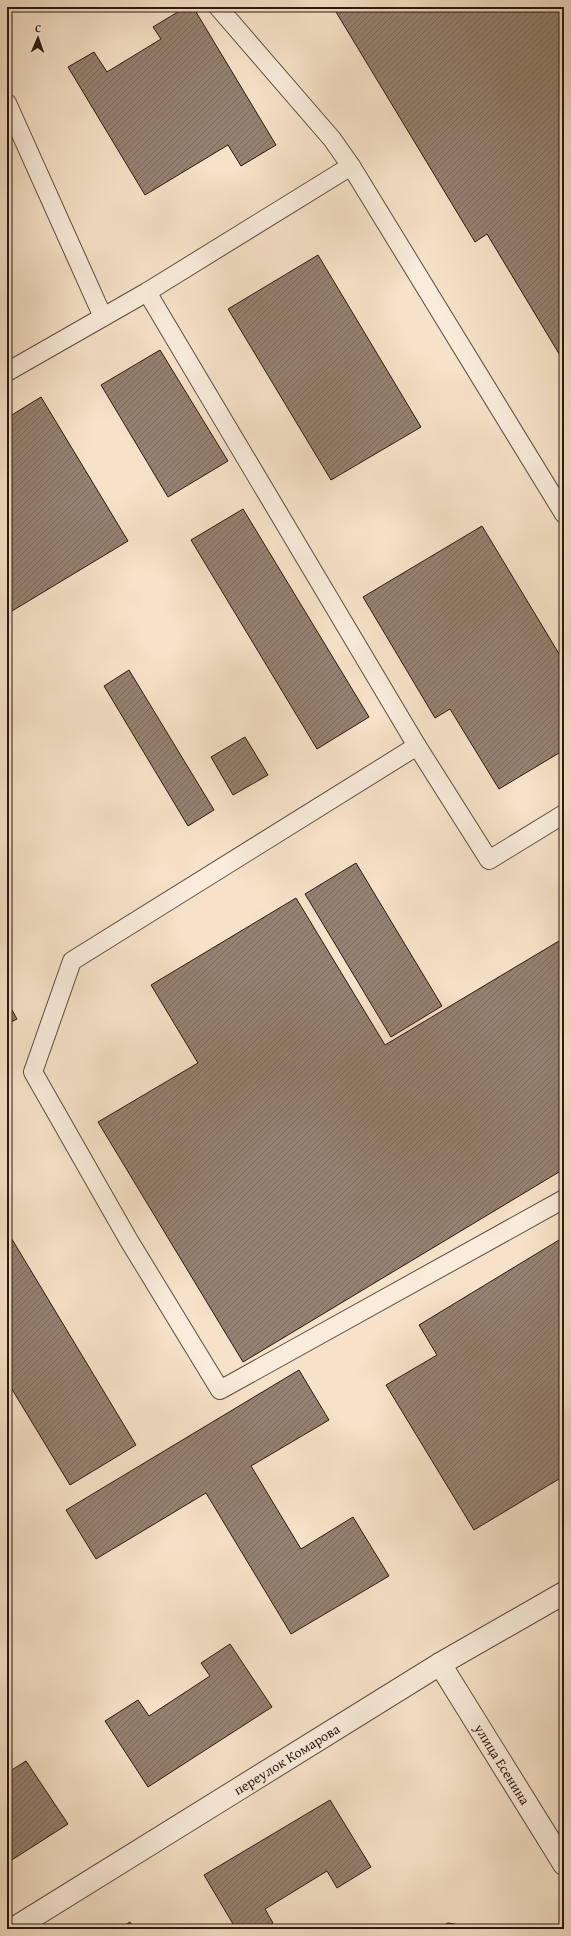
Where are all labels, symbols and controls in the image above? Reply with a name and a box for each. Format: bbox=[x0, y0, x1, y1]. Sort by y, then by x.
north arrow bbox=[18, 18, 58, 58]
text: С bbox=[35, 20, 42, 36]
street label: переулок Комарова bbox=[230, 1718, 344, 1800]
street label: улица Есенина bbox=[469, 1719, 535, 1809]

